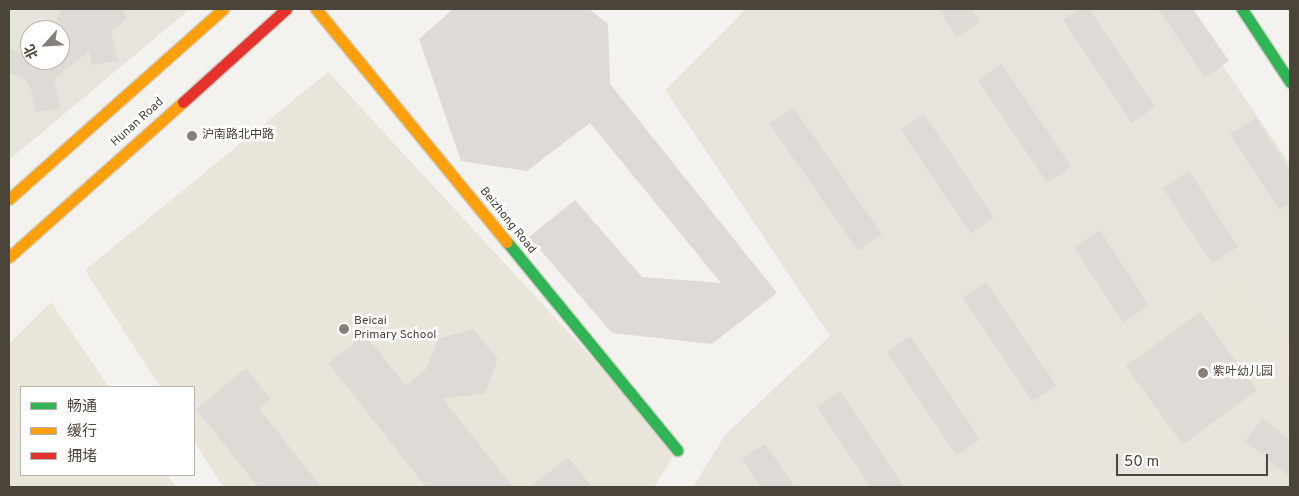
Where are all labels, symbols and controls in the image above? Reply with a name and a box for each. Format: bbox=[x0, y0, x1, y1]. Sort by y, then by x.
north arrow bbox=[20, 20, 70, 70]
text: 北 bbox=[21, 41, 43, 61]
street label: Hunan Road bbox=[109, 96, 167, 150]
place label: 沪南路北中路 bbox=[202, 129, 274, 143]
marker: 沪南路北中路 bbox=[186, 130, 198, 142]
street label: Beizhong Road bbox=[476, 185, 538, 257]
place label: Beicai Primary School bbox=[354, 315, 436, 343]
marker: Beicai Primary School bbox=[338, 323, 350, 335]
place label: 紫叶幼儿园 bbox=[1213, 366, 1273, 380]
marker: 紫叶幼儿园 bbox=[1197, 367, 1209, 379]
legend bbox=[20, 386, 195, 476]
text: 畅通 bbox=[67, 398, 97, 417]
text: 缓行 bbox=[67, 423, 97, 442]
scale bar bbox=[1119, 444, 1272, 476]
text: 拥堵 bbox=[67, 448, 97, 467]
text: 50 m bbox=[1124, 453, 1159, 472]

